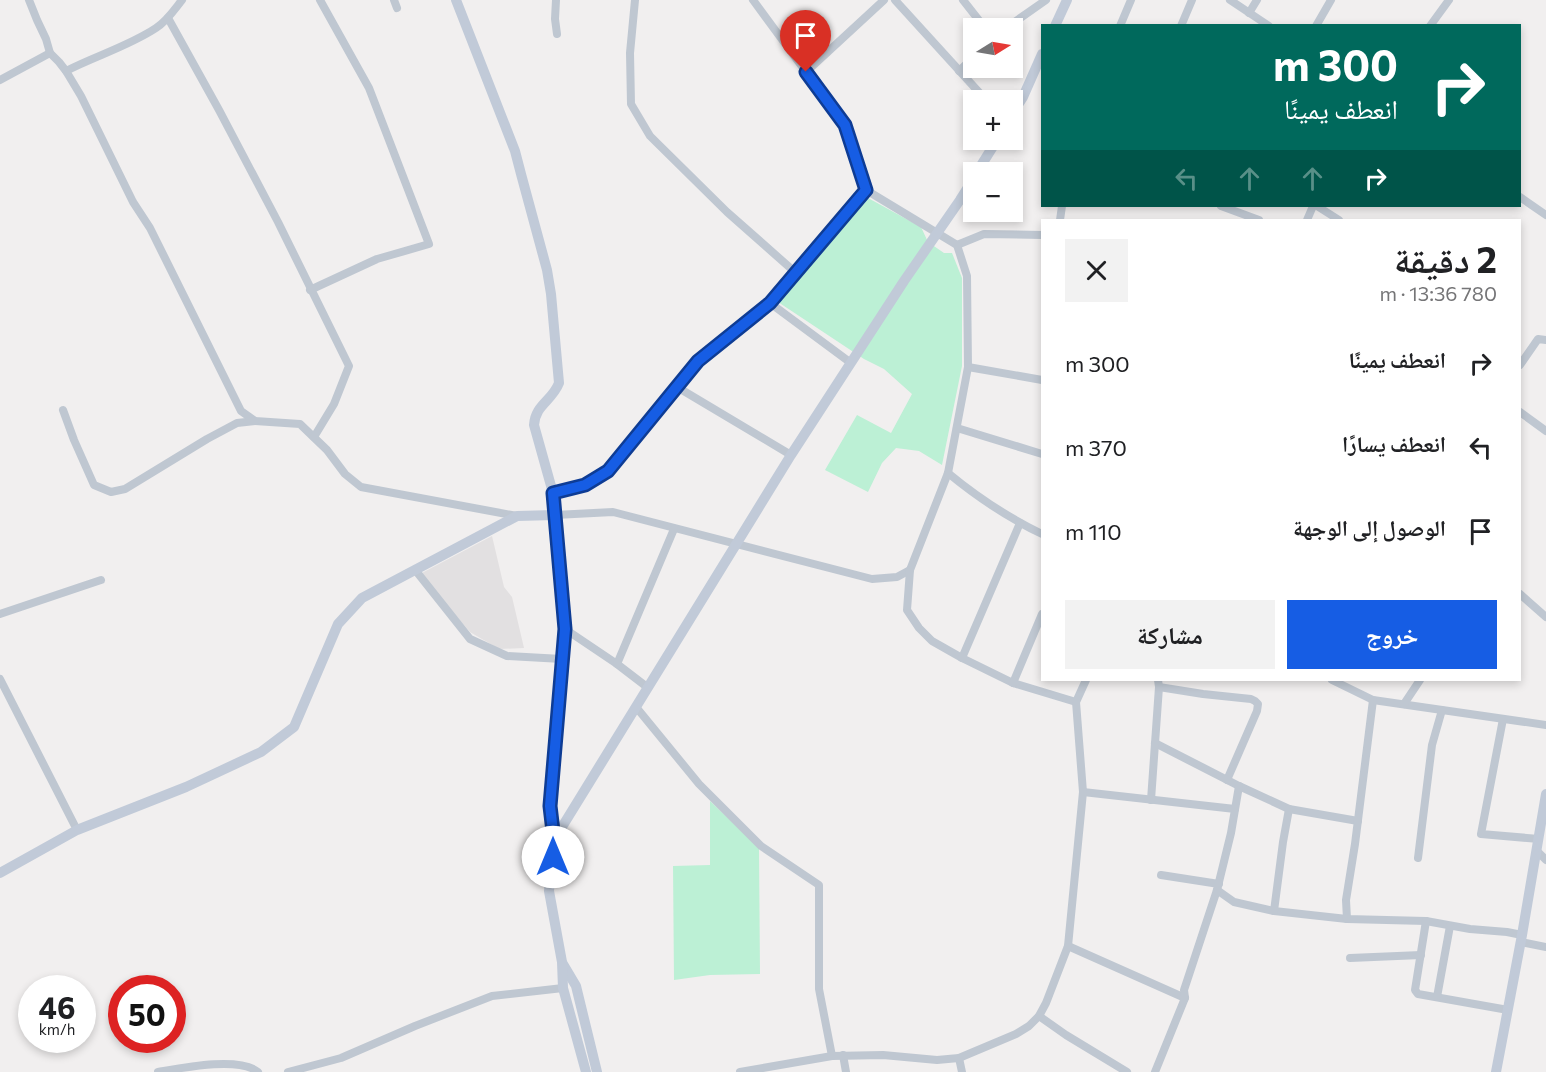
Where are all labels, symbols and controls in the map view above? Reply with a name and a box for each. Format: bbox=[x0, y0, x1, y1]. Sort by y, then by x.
pin bbox=[780, 10, 831, 72]
north arrow bbox=[963, 18, 1023, 78]
map controls bbox=[963, 18, 1023, 222]
icon: arrive bbox=[789, 19, 822, 52]
text: 300 m bbox=[1273, 38, 1398, 90]
icon: right bbox=[1419, 48, 1497, 126]
button: + bbox=[963, 90, 1023, 150]
text: انعطف يمينًا bbox=[1284, 92, 1398, 125]
button: − bbox=[963, 162, 1023, 222]
icon: left bbox=[1170, 162, 1203, 195]
icon: ahead bbox=[1233, 162, 1266, 195]
icon: ahead bbox=[1296, 162, 1329, 195]
icon: right bbox=[1359, 162, 1392, 195]
text: 2 دقيقة bbox=[1394, 236, 1497, 280]
button: close bbox=[1065, 239, 1128, 302]
text: 780 m · 13:36 bbox=[1379, 281, 1497, 305]
text: انعطف يمينًا bbox=[1348, 346, 1446, 373]
icon: right bbox=[1464, 347, 1497, 380]
text: 300 m bbox=[1065, 350, 1130, 377]
text: انعطف يسارًا bbox=[1342, 430, 1446, 457]
icon: left bbox=[1464, 431, 1497, 464]
text: 370 m bbox=[1065, 434, 1127, 461]
text: الوصول إلى الوجهة bbox=[1293, 514, 1446, 541]
icon: arrive bbox=[1464, 515, 1497, 548]
text: 110 m bbox=[1065, 518, 1122, 545]
button: مشاركة bbox=[1065, 600, 1275, 669]
button: خروج bbox=[1287, 600, 1497, 669]
position arrow bbox=[521, 825, 585, 889]
speed limit sign: 50 bbox=[108, 975, 186, 1053]
text: 46 bbox=[39, 988, 75, 1025]
text: km/h bbox=[39, 1020, 75, 1038]

